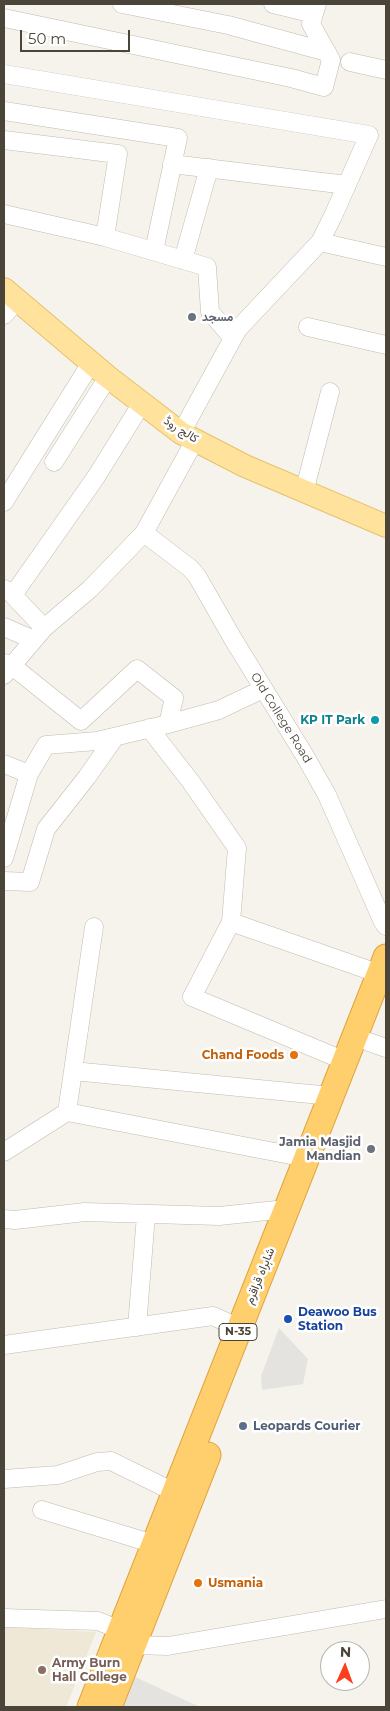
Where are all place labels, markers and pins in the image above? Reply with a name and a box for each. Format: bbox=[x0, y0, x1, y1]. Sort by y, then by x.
place label: مسجد bbox=[202, 310, 233, 324]
marker: مسجد bbox=[186, 311, 198, 323]
place label: KP IT Park bbox=[300, 713, 365, 727]
marker: KP IT Park bbox=[369, 714, 381, 726]
place label: Chand Foods bbox=[202, 1048, 284, 1062]
marker: Chand Foods bbox=[288, 1049, 300, 1061]
place label: Jamia Masjid Mandian bbox=[279, 1135, 361, 1163]
marker: Jamia Masjid Mandian bbox=[365, 1143, 377, 1155]
place label: Deawoo Bus Station bbox=[298, 1305, 377, 1333]
marker: Deawoo Bus Station bbox=[282, 1313, 294, 1325]
place label: Leopards Courier bbox=[253, 1419, 360, 1433]
marker: Leopards Courier bbox=[237, 1420, 249, 1432]
place label: Usmania bbox=[208, 1576, 263, 1590]
marker: Usmania bbox=[192, 1577, 204, 1589]
place label: Army Burn Hall College bbox=[52, 1656, 127, 1684]
marker: Army Burn Hall College bbox=[36, 1664, 48, 1676]

